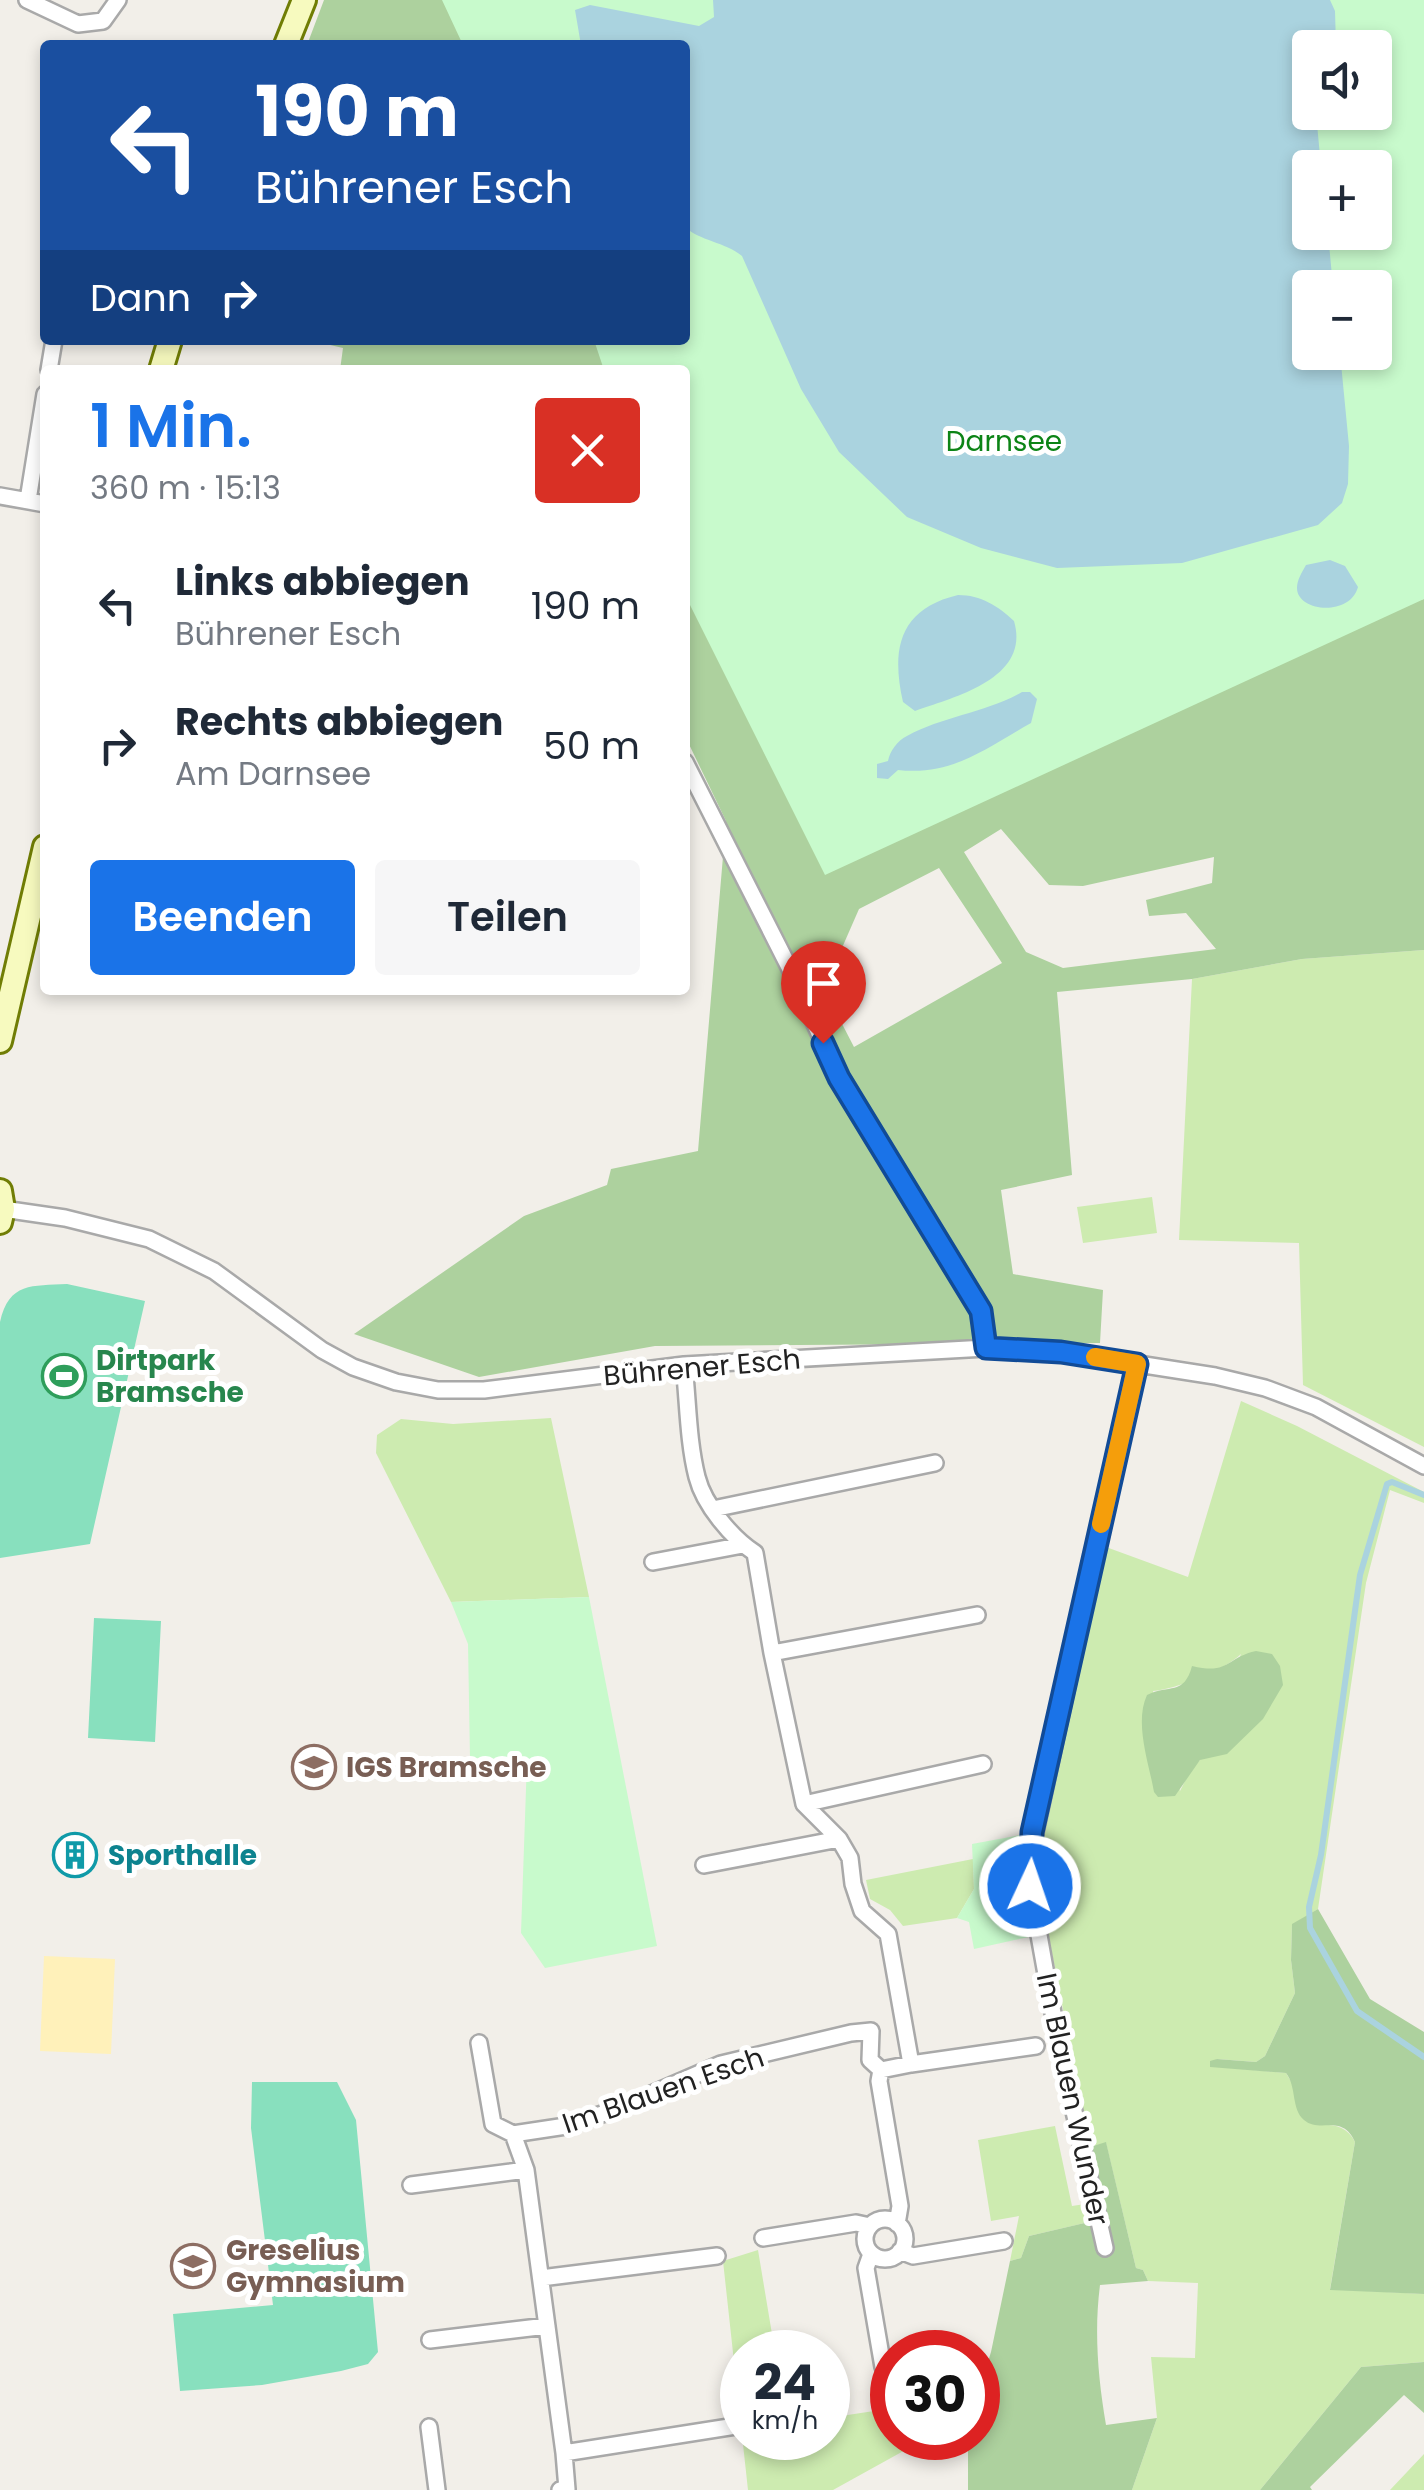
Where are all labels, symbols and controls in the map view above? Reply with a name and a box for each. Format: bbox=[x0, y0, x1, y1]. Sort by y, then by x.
map controls bbox=[1292, 30, 1392, 370]
button: sound bbox=[1292, 30, 1392, 130]
text: 190 m bbox=[255, 62, 459, 161]
icon: left bbox=[90, 80, 220, 210]
button: + bbox=[1292, 150, 1392, 250]
text: Bührener Esch bbox=[255, 156, 573, 219]
icon: right bbox=[211, 270, 266, 325]
button: − bbox=[1292, 270, 1392, 370]
text: Dann bbox=[90, 271, 191, 324]
text: 1 Min. bbox=[90, 384, 252, 468]
button: close bbox=[535, 398, 640, 503]
park label: Darnsee bbox=[946, 422, 1062, 461]
text: 360 m · 15:13 bbox=[90, 465, 281, 510]
text: Links abbiegen bbox=[175, 555, 470, 608]
icon: left bbox=[90, 578, 145, 633]
text: 190 m bbox=[531, 579, 640, 632]
text: Bührener Esch bbox=[175, 611, 401, 656]
text: Rechts abbiegen bbox=[175, 695, 503, 748]
icon: right bbox=[90, 718, 145, 773]
text: 50 m bbox=[543, 719, 640, 772]
text: Am Darnsee bbox=[175, 751, 371, 796]
button: Beenden bbox=[90, 860, 355, 975]
button: Teilen bbox=[375, 860, 640, 975]
pin bbox=[781, 941, 866, 1044]
icon: arrive bbox=[796, 956, 851, 1011]
street label: Bührener Esch bbox=[602, 1339, 802, 1396]
place label: Dirtpark Bramsche bbox=[96, 1341, 244, 1412]
sports icon: Dirtpark Bramsche bbox=[41, 1353, 87, 1399]
school or university icon: IGS Bramsche bbox=[291, 1744, 337, 1790]
place label: IGS Bramsche bbox=[346, 1748, 547, 1787]
building icon: Sporthalle bbox=[52, 1832, 98, 1878]
position arrow bbox=[978, 1834, 1082, 1938]
place label: Sporthalle bbox=[108, 1836, 257, 1875]
street label: Im Blauen Wunder bbox=[1027, 1969, 1118, 2229]
street label: Im Blauen Esch bbox=[557, 2038, 769, 2143]
place label: Greselius Gymnasium bbox=[226, 2231, 405, 2302]
school or university icon: Greselius Gymnasium bbox=[170, 2243, 216, 2289]
speed limit sign: 30 bbox=[870, 2330, 1000, 2460]
text: 24 bbox=[754, 2347, 816, 2418]
text: km/h bbox=[752, 2403, 818, 2438]

